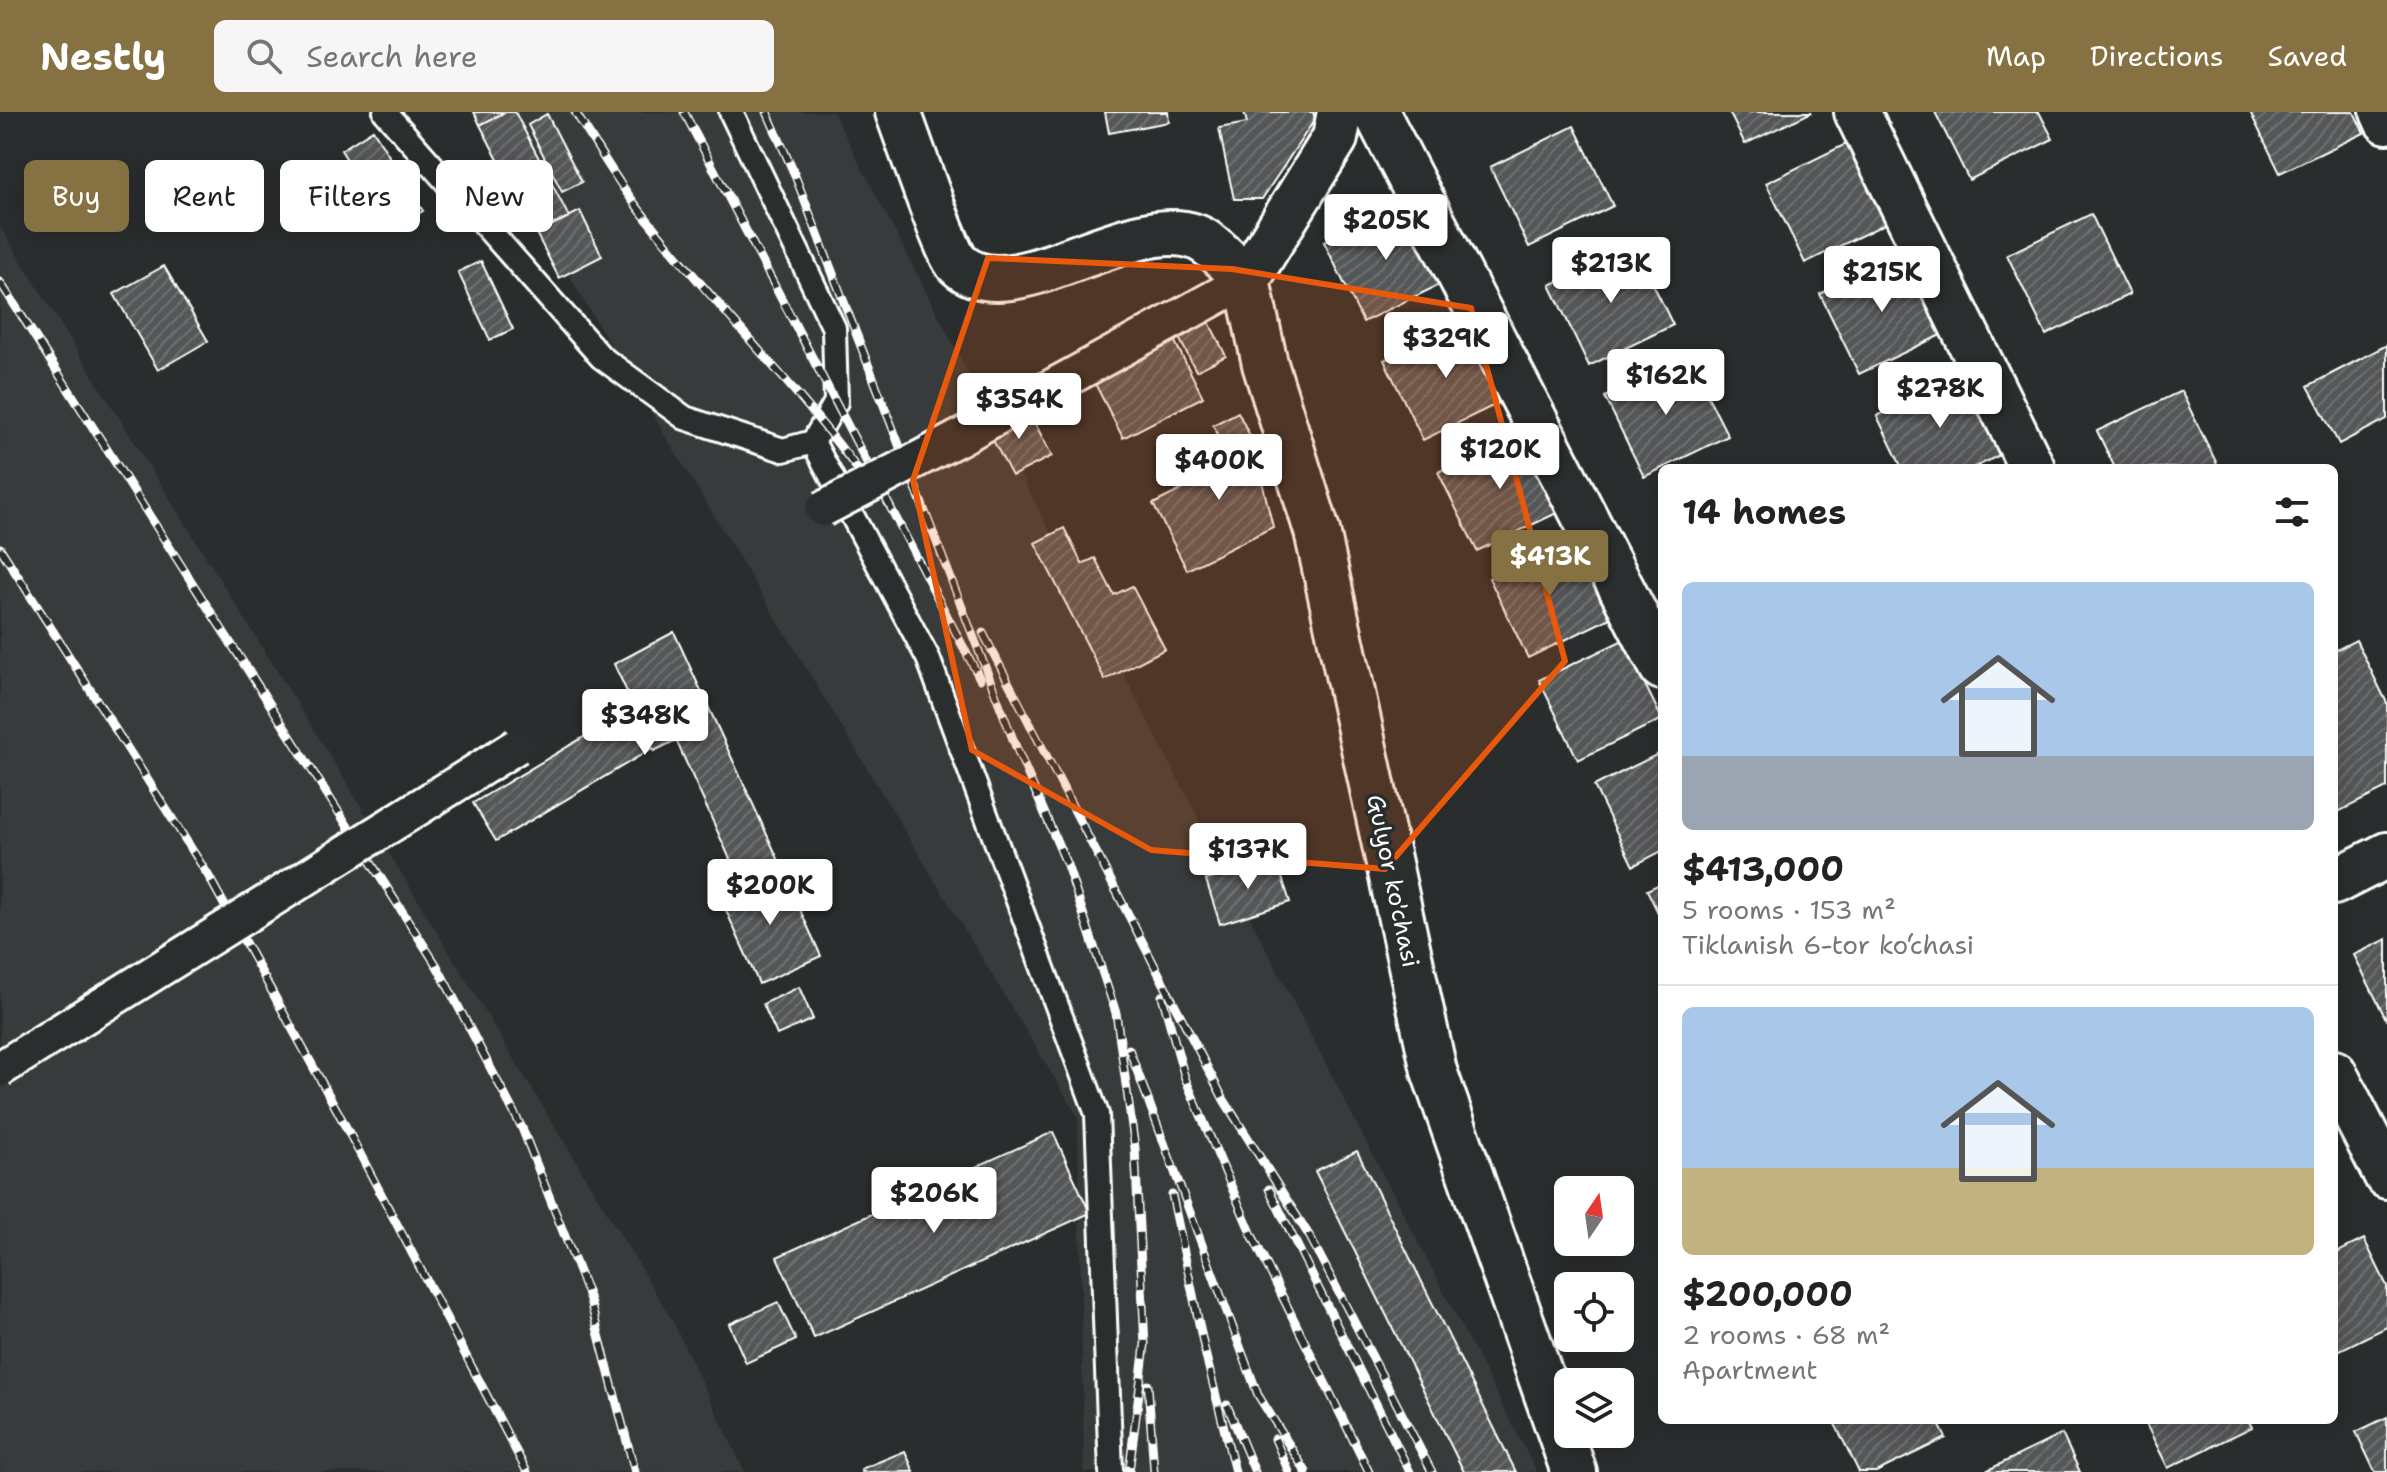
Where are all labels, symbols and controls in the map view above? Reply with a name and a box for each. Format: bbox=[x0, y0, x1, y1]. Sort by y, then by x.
search box bbox=[214, 20, 774, 92]
text: Nestly bbox=[40, 31, 166, 82]
icon: search bbox=[242, 34, 286, 78]
text: Search here bbox=[306, 36, 478, 77]
text: Map bbox=[1986, 37, 2046, 75]
text: Directions bbox=[2090, 37, 2224, 75]
text: Saved bbox=[2268, 37, 2347, 75]
chip: Buy bbox=[24, 160, 129, 232]
chip: Rent bbox=[145, 160, 264, 232]
chip: Filters bbox=[280, 160, 420, 232]
chip: New bbox=[436, 160, 553, 232]
pin: $205K bbox=[1330, 194, 1442, 262]
text: $205K bbox=[1342, 202, 1430, 237]
pin: $213K bbox=[1555, 237, 1667, 305]
text: $213K bbox=[1570, 245, 1652, 280]
pin: $215K bbox=[1826, 246, 1938, 314]
text: $215K bbox=[1842, 254, 1922, 289]
pin: $329K bbox=[1390, 312, 1502, 380]
text: $329K bbox=[1402, 320, 1490, 355]
pin: $162K bbox=[1610, 349, 1722, 417]
text: $162K bbox=[1625, 357, 1707, 392]
pin: $278K bbox=[1884, 362, 1996, 430]
text: $278K bbox=[1896, 370, 1984, 405]
pin: $354K bbox=[963, 373, 1075, 441]
text: $354K bbox=[975, 381, 1063, 416]
pin: $120K bbox=[1444, 423, 1556, 491]
text: $120K bbox=[1459, 431, 1541, 466]
pin: $400K bbox=[1163, 434, 1275, 502]
text: $400K bbox=[1174, 442, 1264, 477]
text: 14 homes bbox=[1682, 489, 1846, 535]
icon: filters bbox=[2270, 490, 2314, 534]
pin: $413K bbox=[1494, 530, 1606, 598]
text: $413K bbox=[1509, 538, 1591, 573]
icon: home bbox=[1926, 634, 2070, 778]
pin: $348K bbox=[589, 689, 701, 757]
text: $348K bbox=[600, 697, 690, 732]
street label: Gulyor ko'chasi bbox=[1359, 792, 1427, 970]
pin: $137K bbox=[1192, 823, 1304, 891]
text: $137K bbox=[1207, 831, 1289, 866]
text: $413,000 bbox=[1682, 846, 1844, 892]
pin: $200K bbox=[714, 859, 826, 927]
text: $200K bbox=[725, 867, 815, 902]
text: 5 rooms · 153 m² bbox=[1682, 892, 1896, 927]
text: Tiklanish 6-tor ko‘chasi bbox=[1682, 927, 1974, 962]
icon: home bbox=[1926, 1059, 2070, 1203]
pin: $206K bbox=[878, 1167, 990, 1235]
text: $206K bbox=[890, 1175, 978, 1210]
north arrow bbox=[1554, 1176, 1634, 1256]
map controls bbox=[1554, 1176, 1634, 1448]
text: $200,000 bbox=[1682, 1271, 1853, 1317]
button: locate bbox=[1554, 1272, 1634, 1352]
text: 2 rooms · 68 m² bbox=[1682, 1317, 1890, 1352]
text: Apartment bbox=[1682, 1352, 1818, 1387]
button: layers bbox=[1554, 1368, 1634, 1448]

